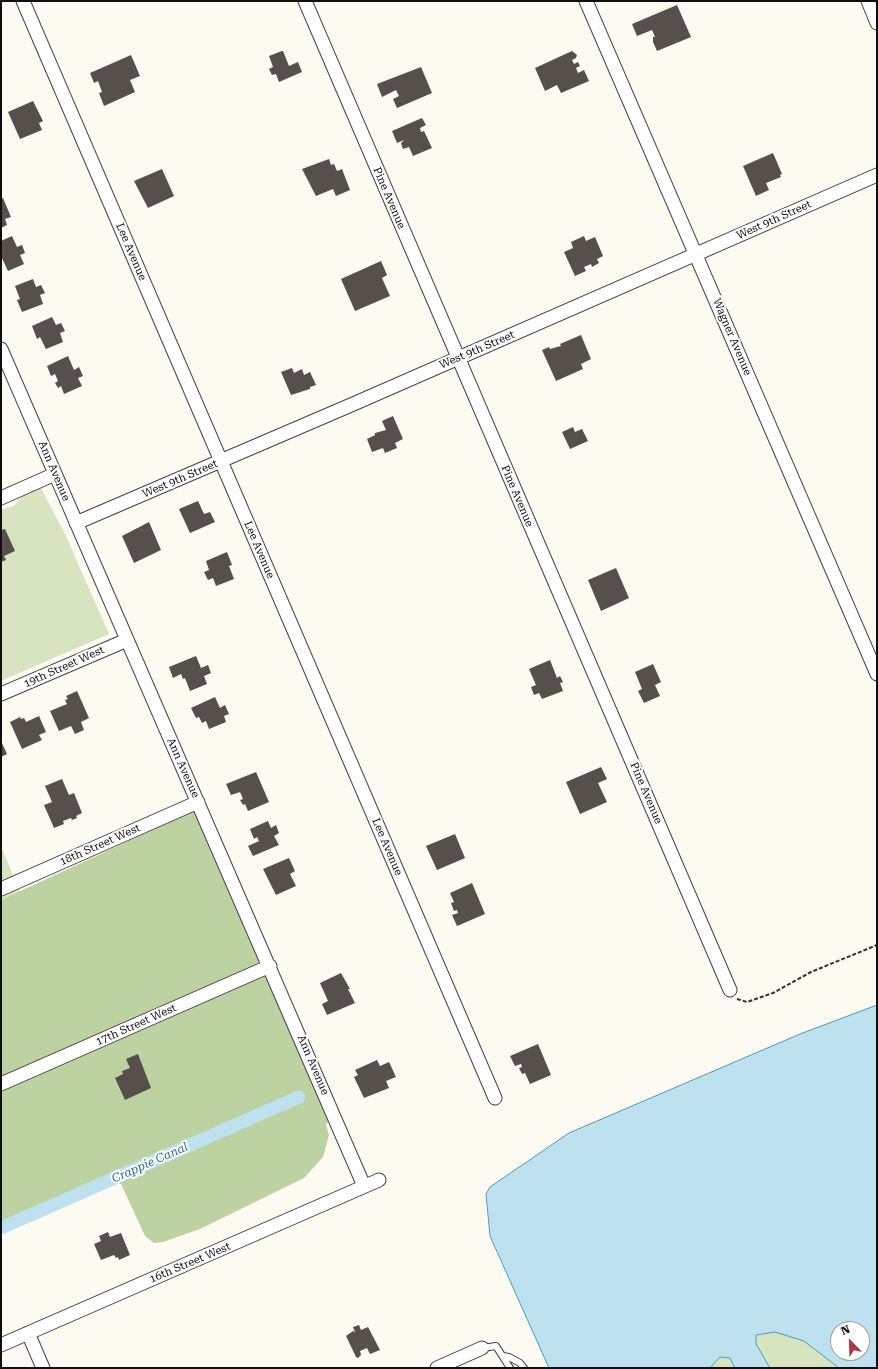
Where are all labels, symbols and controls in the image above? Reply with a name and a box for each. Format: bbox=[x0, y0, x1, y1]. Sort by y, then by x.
street label: Pine Avenue bbox=[370, 165, 408, 231]
street label: West 9th Street bbox=[735, 198, 813, 242]
street label: Lee Avenue bbox=[113, 221, 149, 283]
street label: Wagner Avenue bbox=[710, 296, 754, 378]
street label: West 9th Street bbox=[437, 328, 517, 372]
street label: Ann Avenue bbox=[35, 439, 73, 503]
street label: West 9th Street bbox=[140, 457, 220, 501]
street label: Pine Avenue bbox=[498, 463, 536, 529]
street label: Lee Avenue bbox=[241, 519, 277, 581]
street label: 19th Street West bbox=[22, 643, 106, 691]
street label: Ann Avenue bbox=[164, 736, 202, 800]
street label: Pine Avenue bbox=[627, 760, 665, 826]
street label: Lee Avenue bbox=[369, 816, 405, 878]
street label: 18th Street West bbox=[58, 821, 142, 869]
street label: 17th Street West bbox=[94, 1001, 178, 1049]
street label: Ann Avenue bbox=[294, 1033, 332, 1097]
water label: Crappie Canal bbox=[110, 1140, 190, 1186]
street label: 16th Street West bbox=[148, 1240, 232, 1286]
north arrow bbox=[830, 1321, 870, 1361]
text: N bbox=[839, 1323, 852, 1338]

